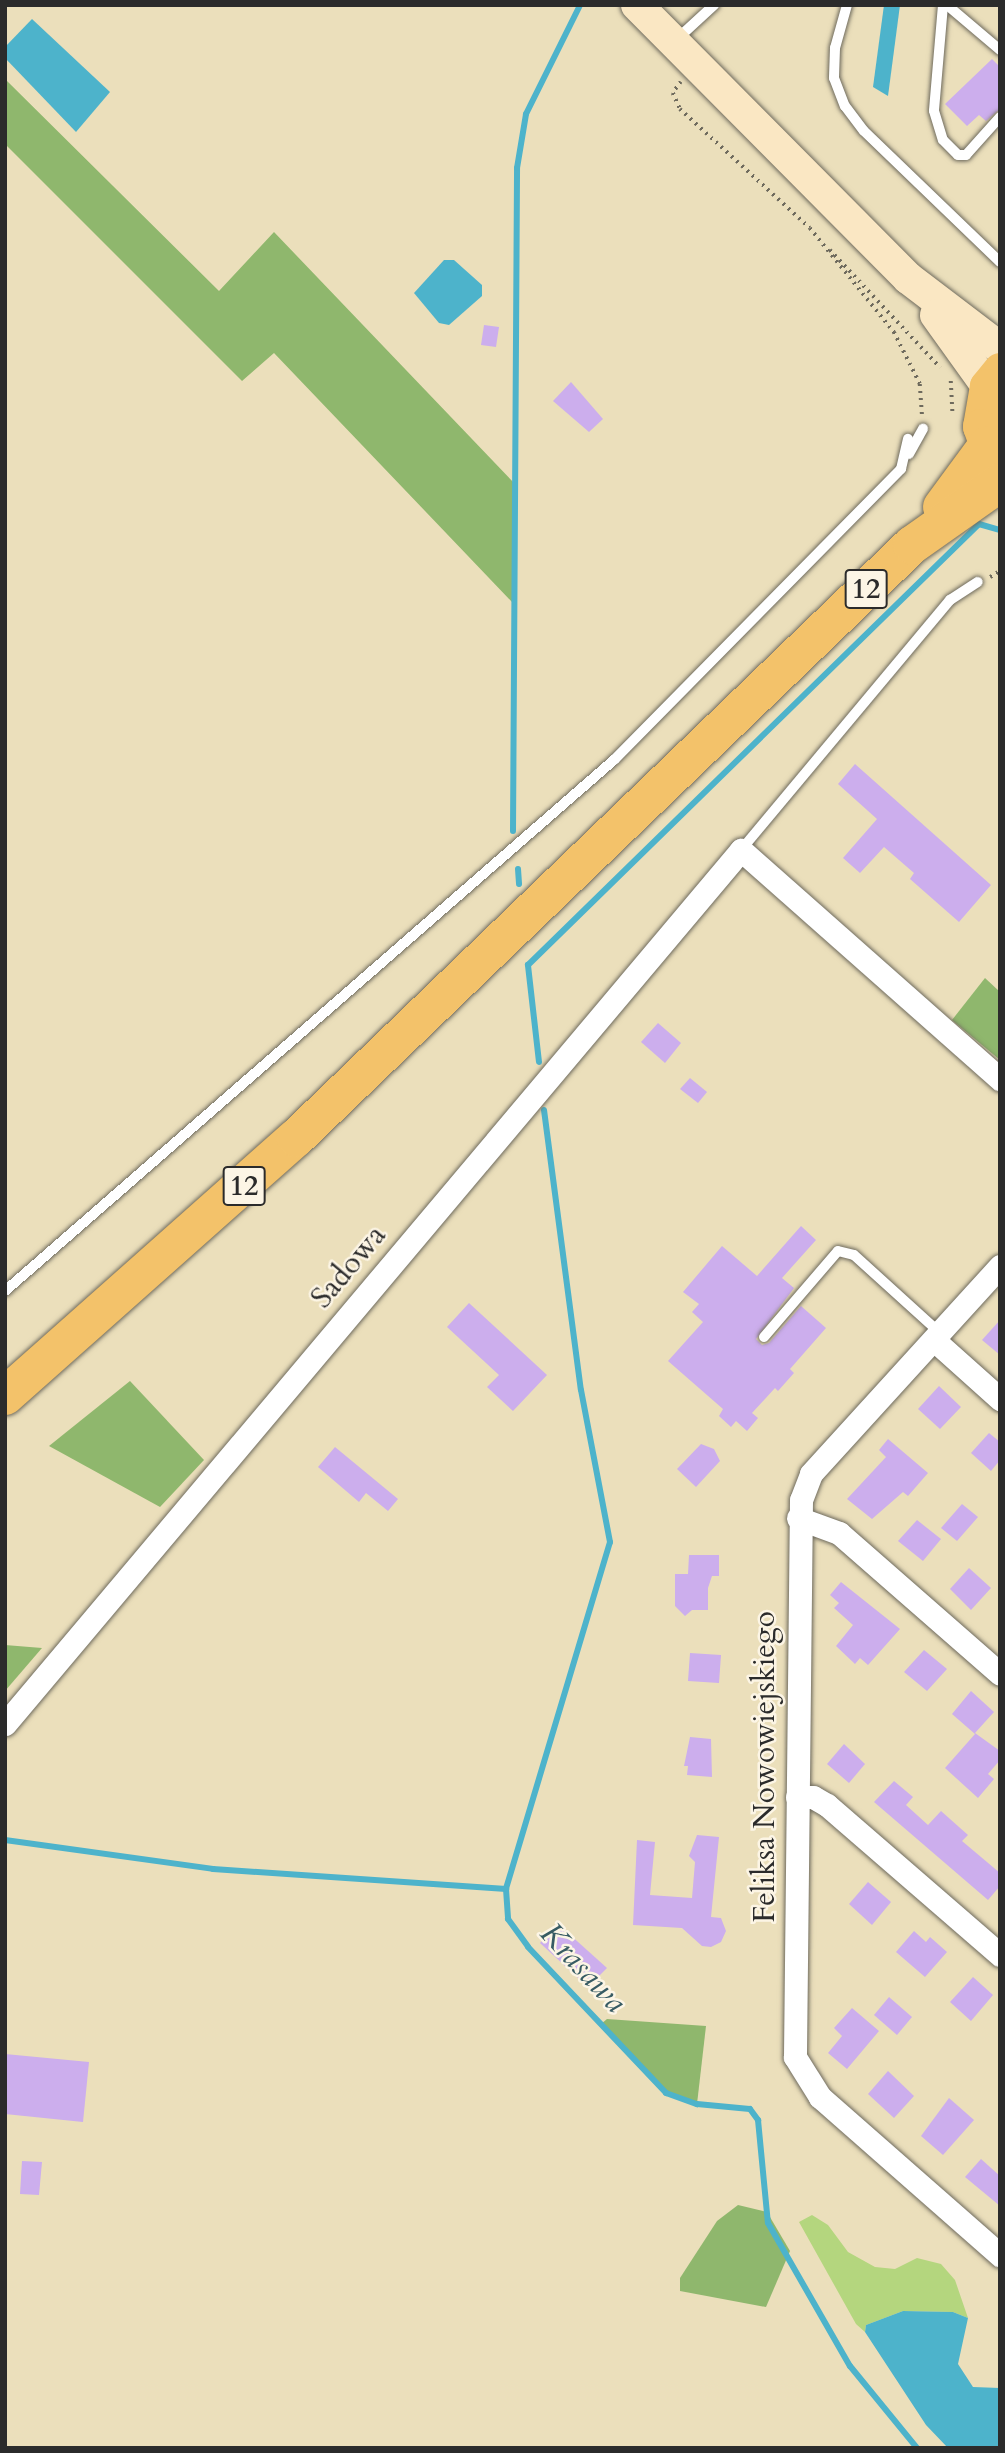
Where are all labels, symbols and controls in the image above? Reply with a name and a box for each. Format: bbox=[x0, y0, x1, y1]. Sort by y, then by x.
road number: 12 bbox=[843, 564, 889, 614]
road number: 12 bbox=[221, 1162, 267, 1210]
street label: Sadowa bbox=[304, 1218, 394, 1316]
street label: Feliksa Nowowiejskiego bbox=[747, 1611, 783, 1923]
water label: Krasawa bbox=[532, 1915, 634, 2021]

